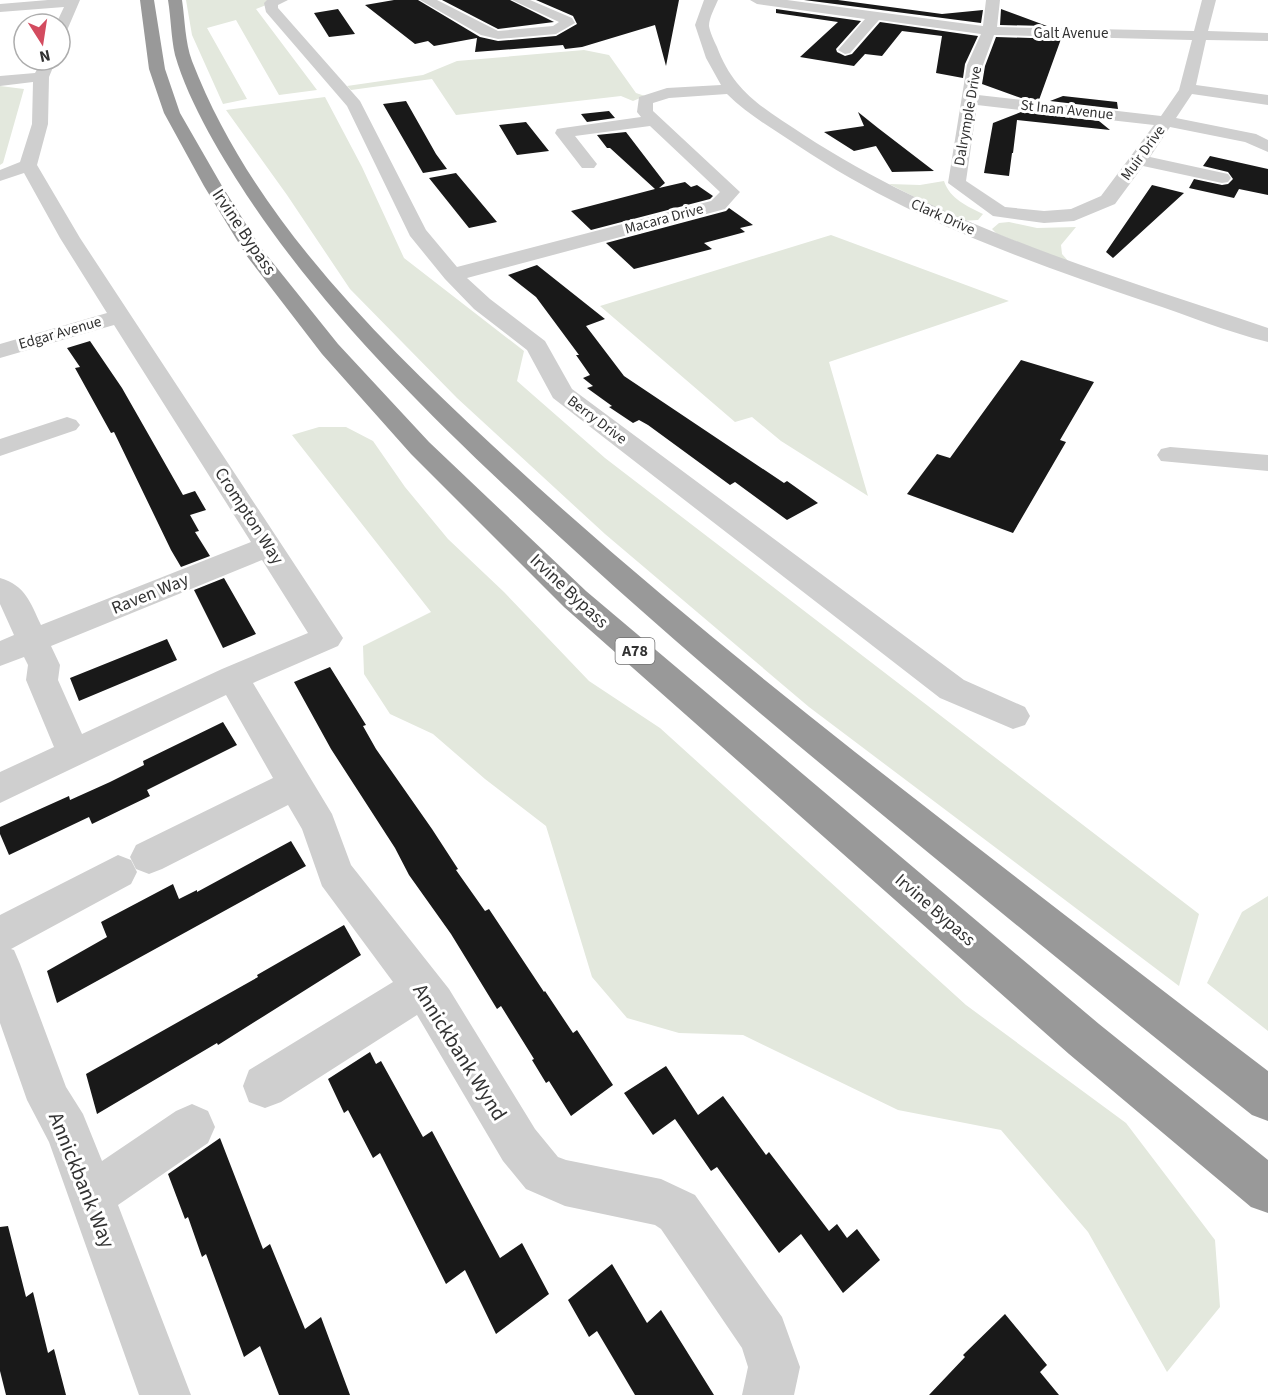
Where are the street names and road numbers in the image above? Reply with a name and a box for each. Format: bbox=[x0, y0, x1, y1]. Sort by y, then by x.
street label: Galt Avenue bbox=[1034, 23, 1108, 44]
street label: Dalrymple Drive bbox=[949, 65, 987, 167]
street label: St Inan Avenue bbox=[1020, 95, 1114, 125]
street label: Muir Drive bbox=[1116, 121, 1170, 185]
street label: Irvine Bypass bbox=[206, 184, 282, 280]
street label: Clark Drive bbox=[908, 194, 978, 240]
street label: Macara Drive bbox=[622, 198, 706, 240]
street label: Edgar Avenue bbox=[16, 311, 104, 355]
street label: Berry Drive bbox=[563, 391, 631, 449]
street label: Crompton Way bbox=[208, 463, 290, 570]
street label: Irvine Bypass bbox=[524, 548, 614, 634]
street label: Raven Way bbox=[108, 567, 193, 621]
road number: A78 bbox=[616, 638, 654, 664]
street label: Irvine Bypass bbox=[889, 868, 981, 952]
street label: Annickbank Wynd bbox=[406, 977, 514, 1127]
street label: Annickbank Way bbox=[41, 1108, 123, 1253]

